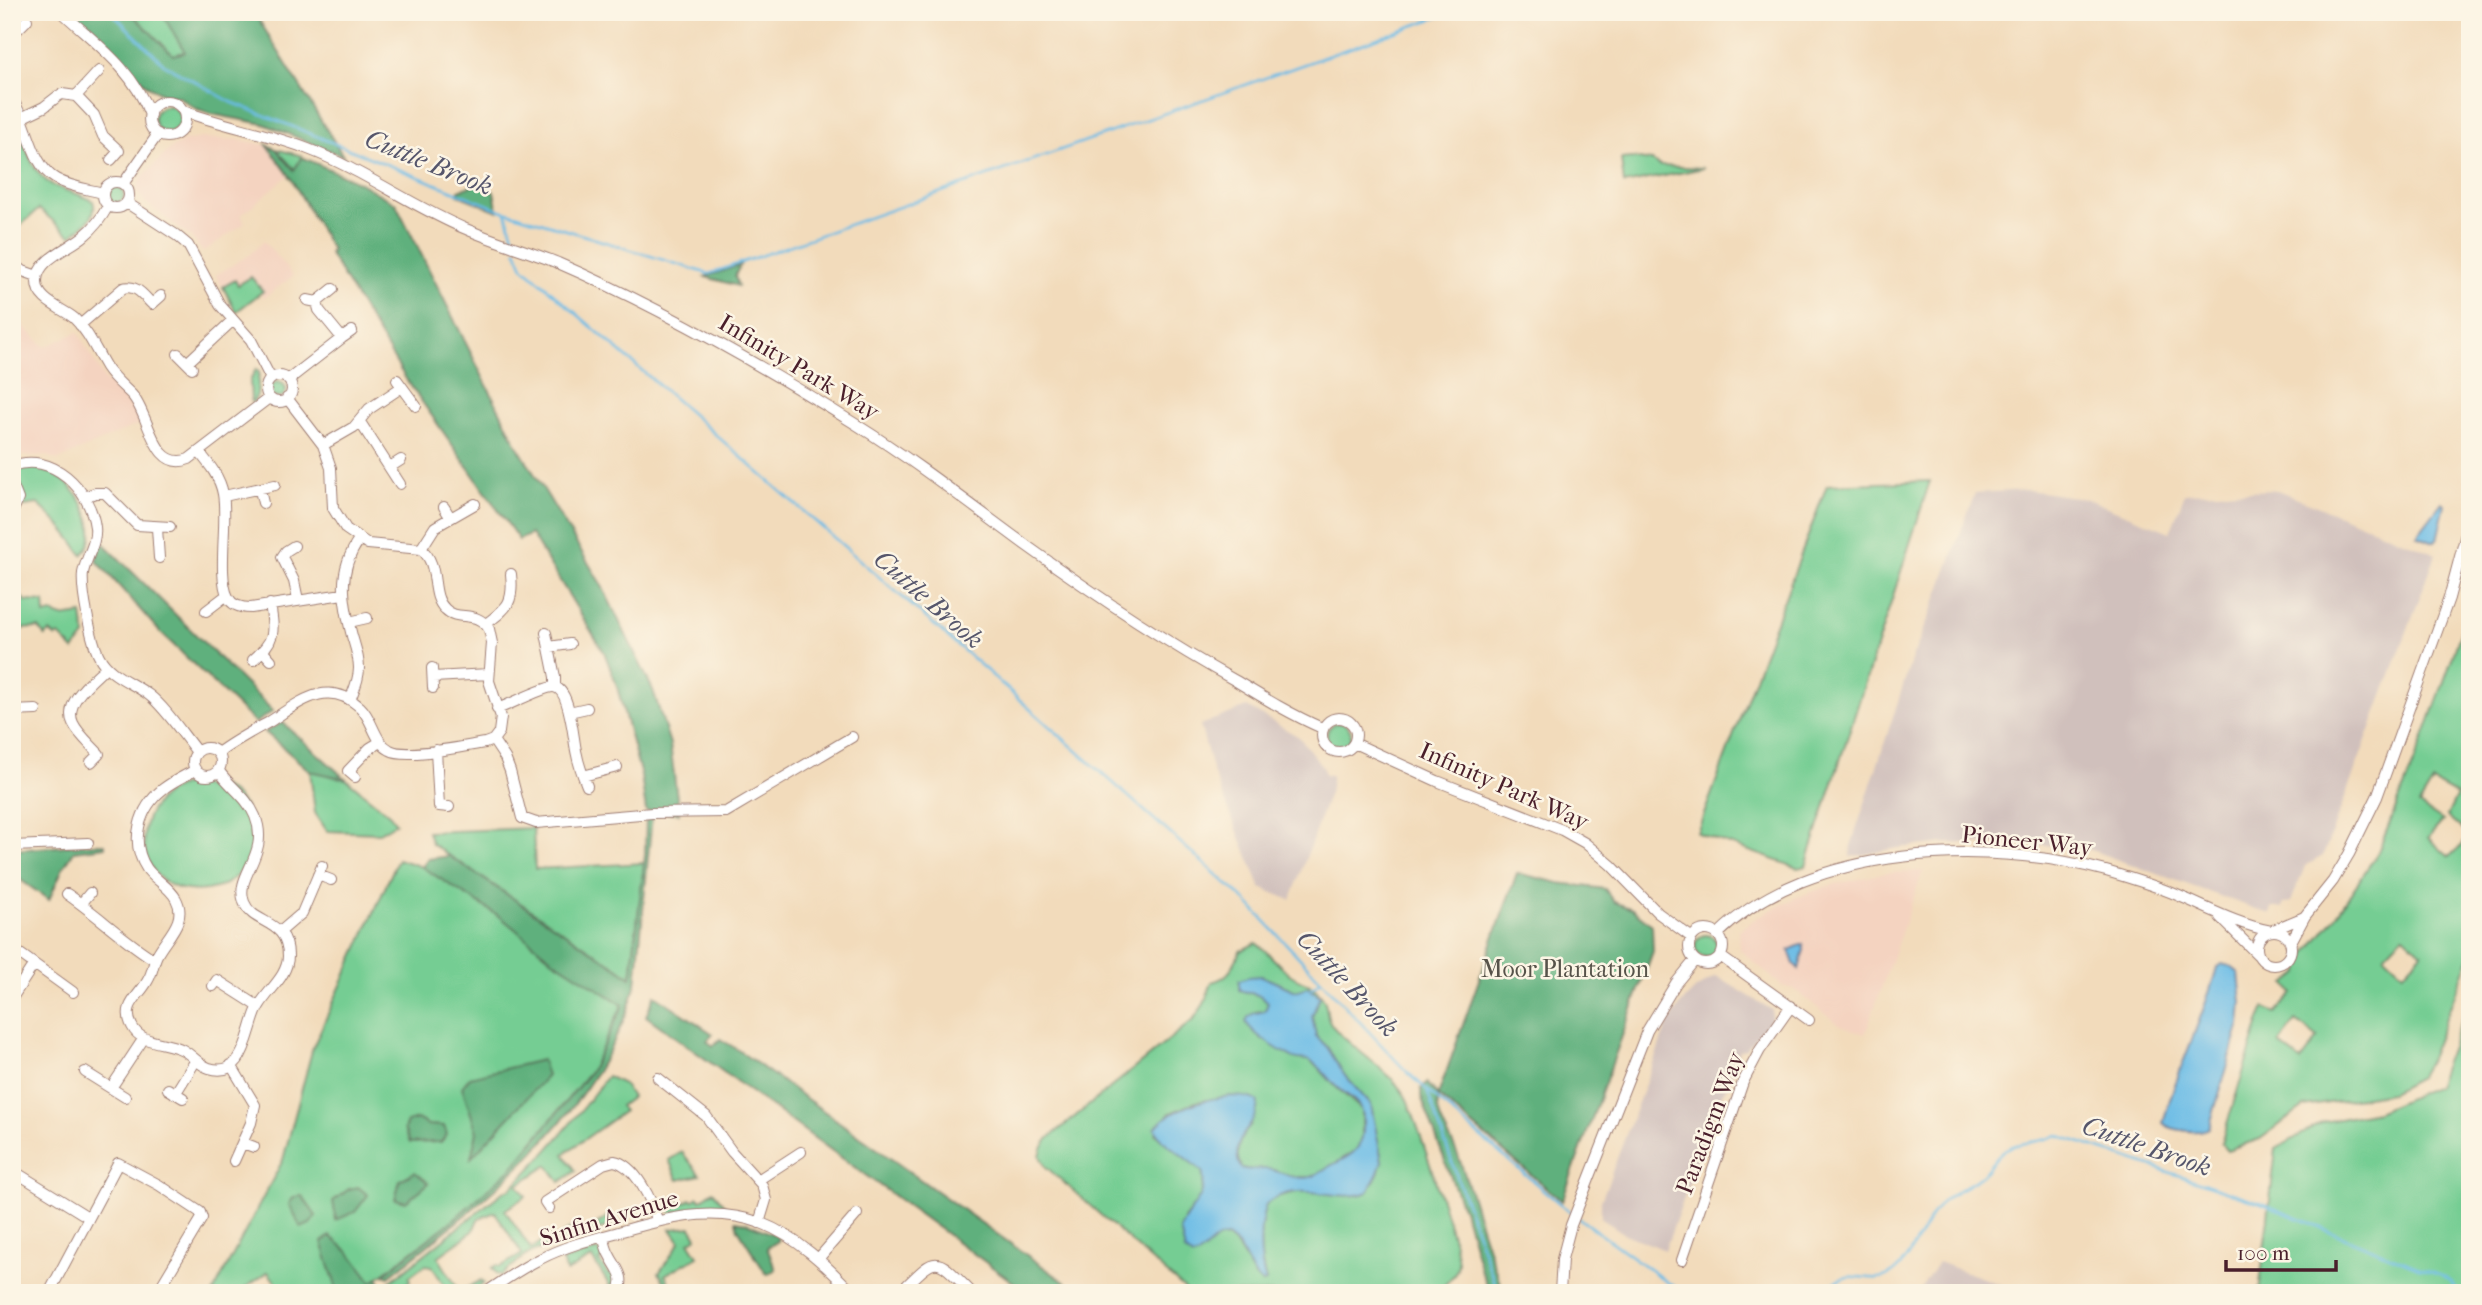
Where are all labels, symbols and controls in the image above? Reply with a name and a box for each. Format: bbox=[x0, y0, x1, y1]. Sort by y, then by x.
water label: Cuttle Brook bbox=[361, 123, 497, 202]
street label: Infinity Park Way bbox=[714, 308, 885, 427]
water label: Cuttle Brook bbox=[868, 543, 990, 655]
street label: Infinity Park Way bbox=[1415, 736, 1594, 836]
street label: Pioneer Way bbox=[1960, 820, 2095, 862]
water label: Cuttle Brook bbox=[1290, 924, 1405, 1043]
park label: Moor Plantation bbox=[1481, 955, 1649, 983]
street label: Paradigm Way bbox=[1670, 1047, 1750, 1198]
water label: Cuttle Brook bbox=[2078, 1110, 2216, 1183]
street label: Sinfin Avenue bbox=[536, 1184, 682, 1252]
scale bar bbox=[2226, 1228, 2337, 1272]
text: 100 m bbox=[2237, 1241, 2290, 1265]

